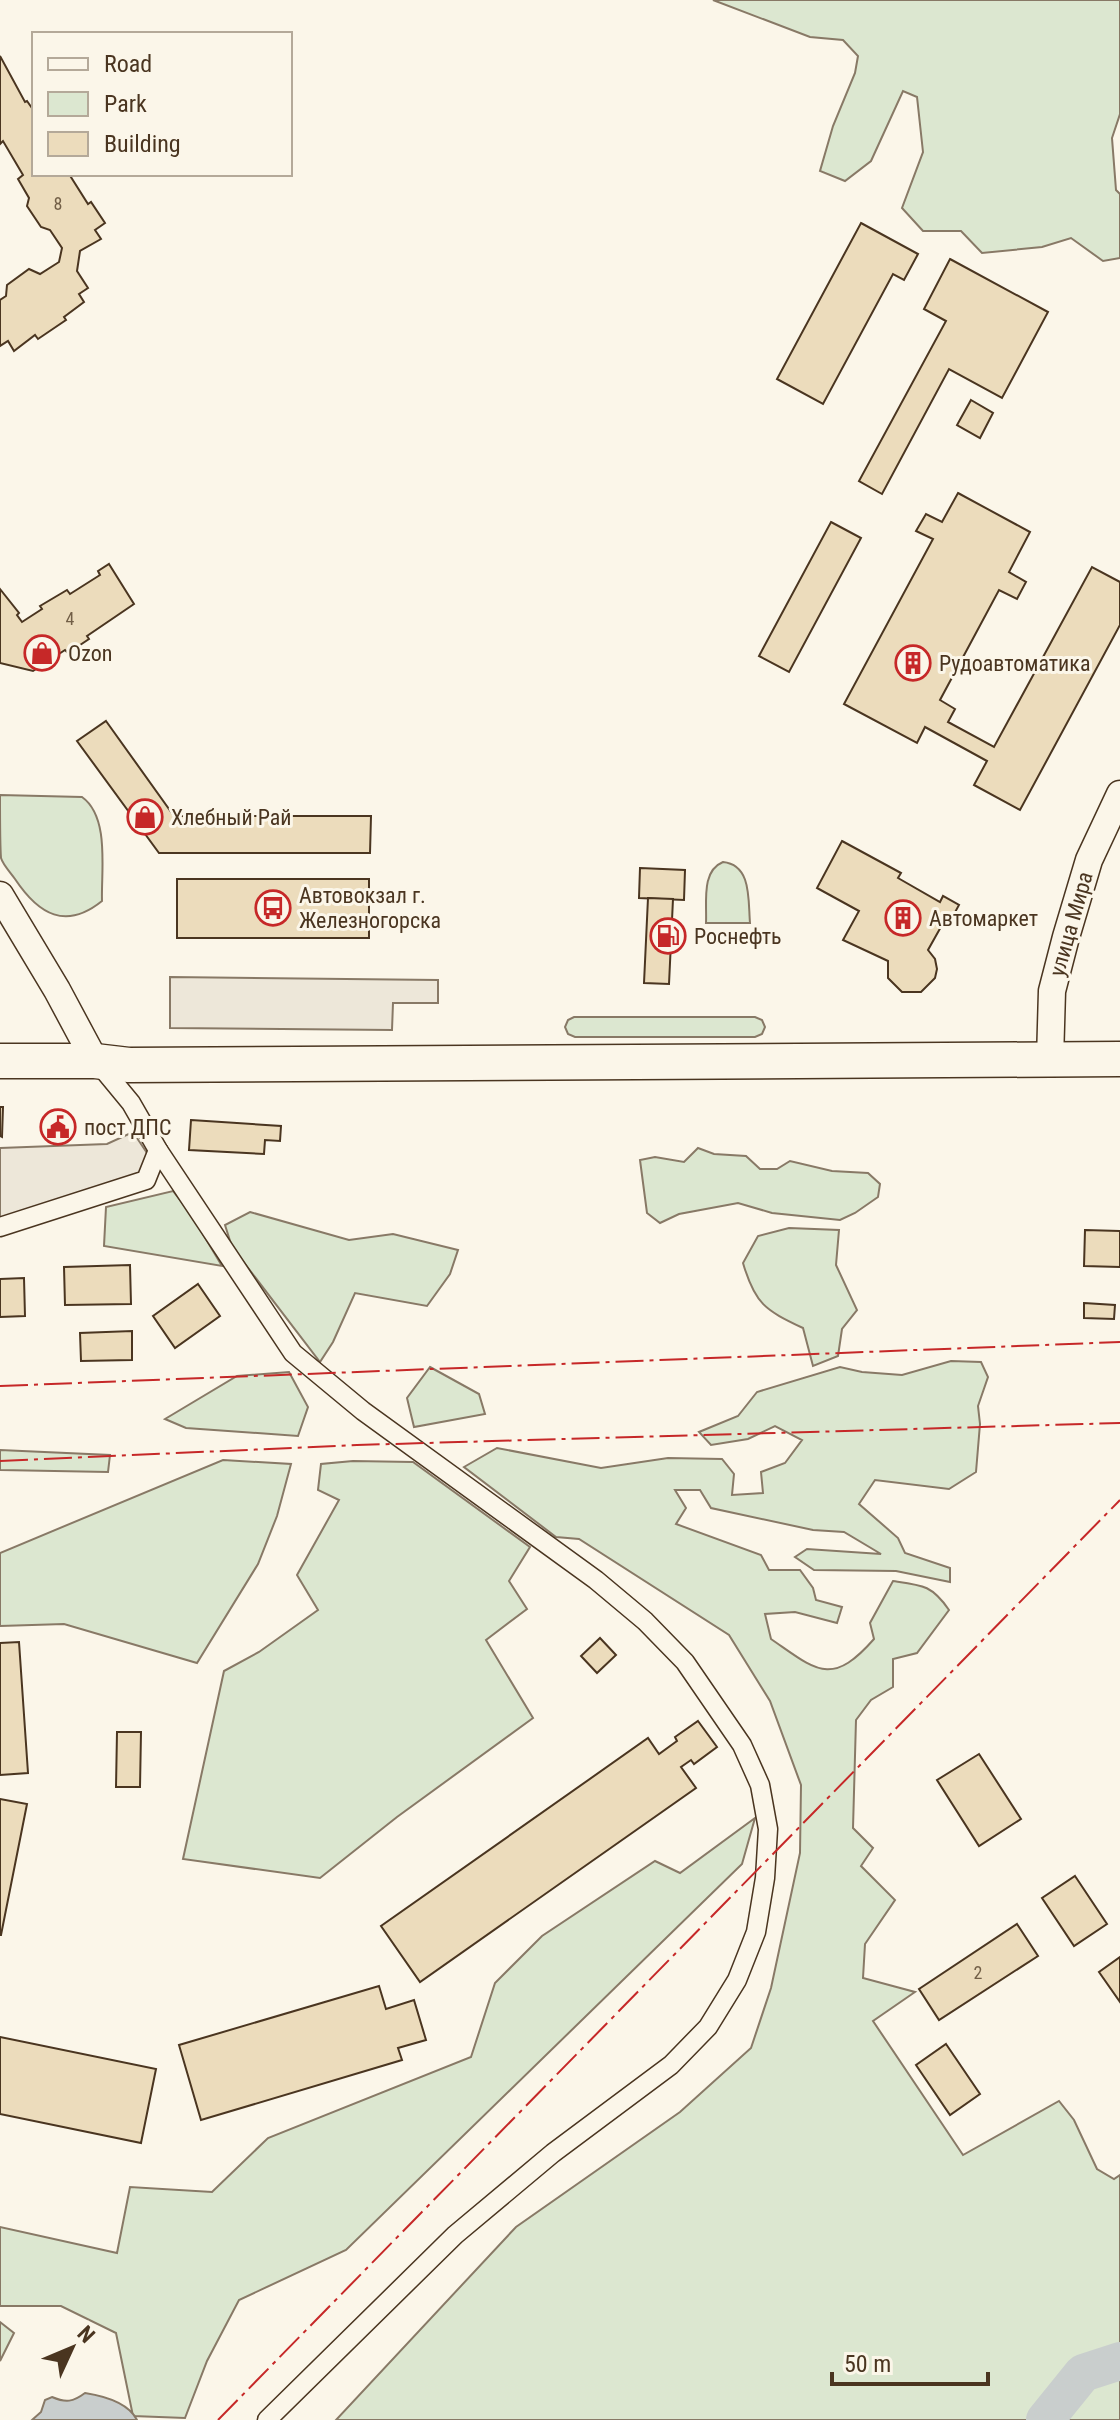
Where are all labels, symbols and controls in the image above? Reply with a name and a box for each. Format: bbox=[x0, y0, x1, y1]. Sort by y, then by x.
legend bbox=[32, 32, 292, 176]
text: Road bbox=[104, 50, 152, 78]
text: Park bbox=[104, 90, 147, 118]
text: Building bbox=[104, 130, 181, 158]
house number: 8 bbox=[54, 193, 62, 214]
house number: 4 bbox=[66, 608, 75, 629]
shop icon: Ozon bbox=[23, 634, 61, 672]
place label: Ozon bbox=[68, 641, 112, 666]
building icon: Рудоавтоматика bbox=[894, 644, 932, 682]
place label: Рудоавтоматика bbox=[939, 651, 1090, 676]
shop icon: Хлебный Рай bbox=[126, 798, 164, 836]
place label: Хлебный Рай bbox=[171, 805, 292, 830]
street label: улица Мира bbox=[1044, 869, 1098, 979]
place label: Автовокзал г. Железногорска bbox=[299, 883, 441, 933]
bus stop icon: Автовокзал г. Железногорска bbox=[254, 889, 292, 927]
building icon: Автомаркет bbox=[884, 899, 922, 937]
place label: Автомаркет bbox=[929, 906, 1038, 931]
fuel station icon: Роснефть bbox=[649, 917, 687, 955]
place label: Роснефть bbox=[694, 924, 782, 949]
public building icon: пост ДПС bbox=[39, 1108, 77, 1146]
place label: пост ДПС bbox=[84, 1115, 171, 1140]
house number: 2 bbox=[974, 1962, 983, 1983]
north arrow bbox=[32, 2308, 112, 2388]
text: N bbox=[72, 2321, 100, 2348]
scale bar bbox=[832, 2336, 988, 2386]
text: 50 m bbox=[844, 2350, 891, 2378]

